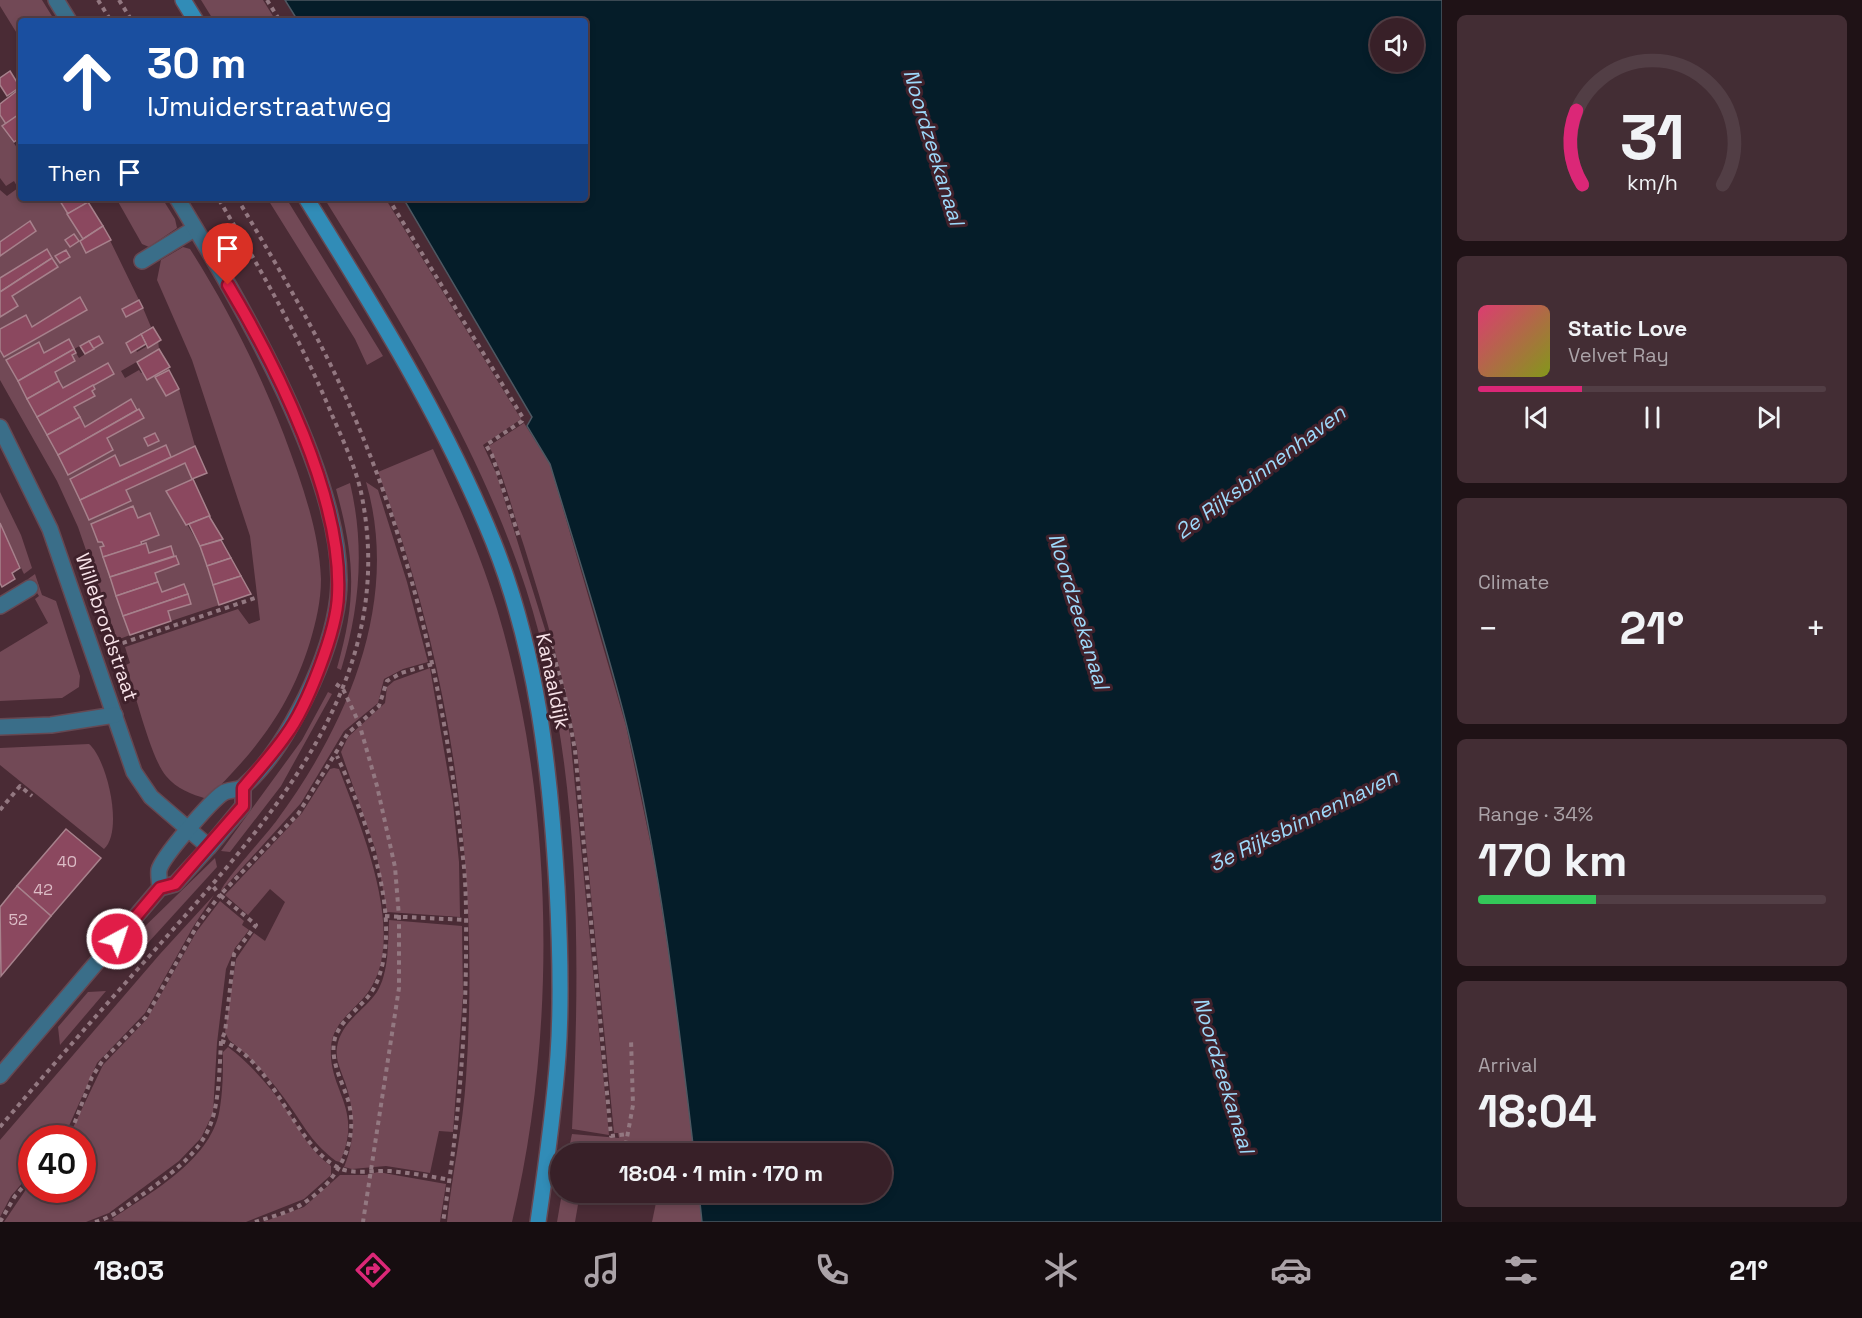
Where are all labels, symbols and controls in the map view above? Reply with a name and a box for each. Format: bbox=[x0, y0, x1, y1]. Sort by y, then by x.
map controls bbox=[1370, 18, 1424, 72]
button: sound bbox=[1370, 18, 1424, 72]
text: 30 m bbox=[147, 37, 246, 90]
icon: ahead bbox=[48, 42, 126, 120]
water label: Noordzeekanaal bbox=[897, 66, 971, 231]
text: IJmuiderstraatweg bbox=[147, 89, 392, 124]
text: 31 bbox=[1619, 98, 1685, 177]
icon: arrive bbox=[113, 156, 146, 189]
text: Then bbox=[48, 159, 101, 187]
text: km/h bbox=[1626, 170, 1678, 197]
pin bbox=[202, 223, 253, 285]
icon: arrive bbox=[211, 232, 244, 265]
text: Static Love bbox=[1568, 314, 1687, 342]
text: Velvet Ray bbox=[1568, 342, 1669, 368]
water label: 2e Rijksbinnenhaven bbox=[1169, 398, 1351, 545]
icon: previous bbox=[1520, 401, 1553, 434]
icon: pause bbox=[1636, 401, 1669, 434]
icon: next bbox=[1752, 401, 1785, 434]
water label: Noordzeekanaal bbox=[1042, 530, 1116, 695]
street label: Willebrordstraat bbox=[70, 550, 144, 704]
text: Climate bbox=[1478, 569, 1549, 595]
text: 21° bbox=[1620, 600, 1684, 657]
text: − bbox=[1478, 608, 1498, 650]
text: + bbox=[1806, 608, 1826, 650]
street label: Kanaaldijk bbox=[530, 631, 576, 732]
water label: 3e Rijksbinnenhaven bbox=[1204, 762, 1403, 877]
text: Range · 34% bbox=[1478, 801, 1593, 827]
text: 170 km bbox=[1478, 832, 1628, 889]
house number: 40 bbox=[57, 851, 77, 872]
house number: 42 bbox=[33, 879, 53, 900]
position arrow bbox=[85, 907, 149, 971]
house number: 52 bbox=[8, 909, 28, 930]
water label: Noordzeekanaal bbox=[1187, 994, 1261, 1159]
text: Arrival bbox=[1478, 1052, 1537, 1078]
text: 18:04 bbox=[1478, 1083, 1597, 1140]
speed limit sign: 40 bbox=[18, 1125, 96, 1203]
text: 18:04 · 1 min · 170 m bbox=[619, 1159, 823, 1187]
icon: directions bbox=[352, 1249, 394, 1291]
icon: music bbox=[581, 1249, 623, 1291]
icon: phone bbox=[811, 1249, 853, 1291]
icon: climate bbox=[1040, 1249, 1082, 1291]
icon: car bbox=[1270, 1249, 1312, 1291]
icon: filters bbox=[1500, 1249, 1542, 1291]
text: 18:03 bbox=[94, 1253, 164, 1288]
text: 21° bbox=[1729, 1253, 1768, 1288]

